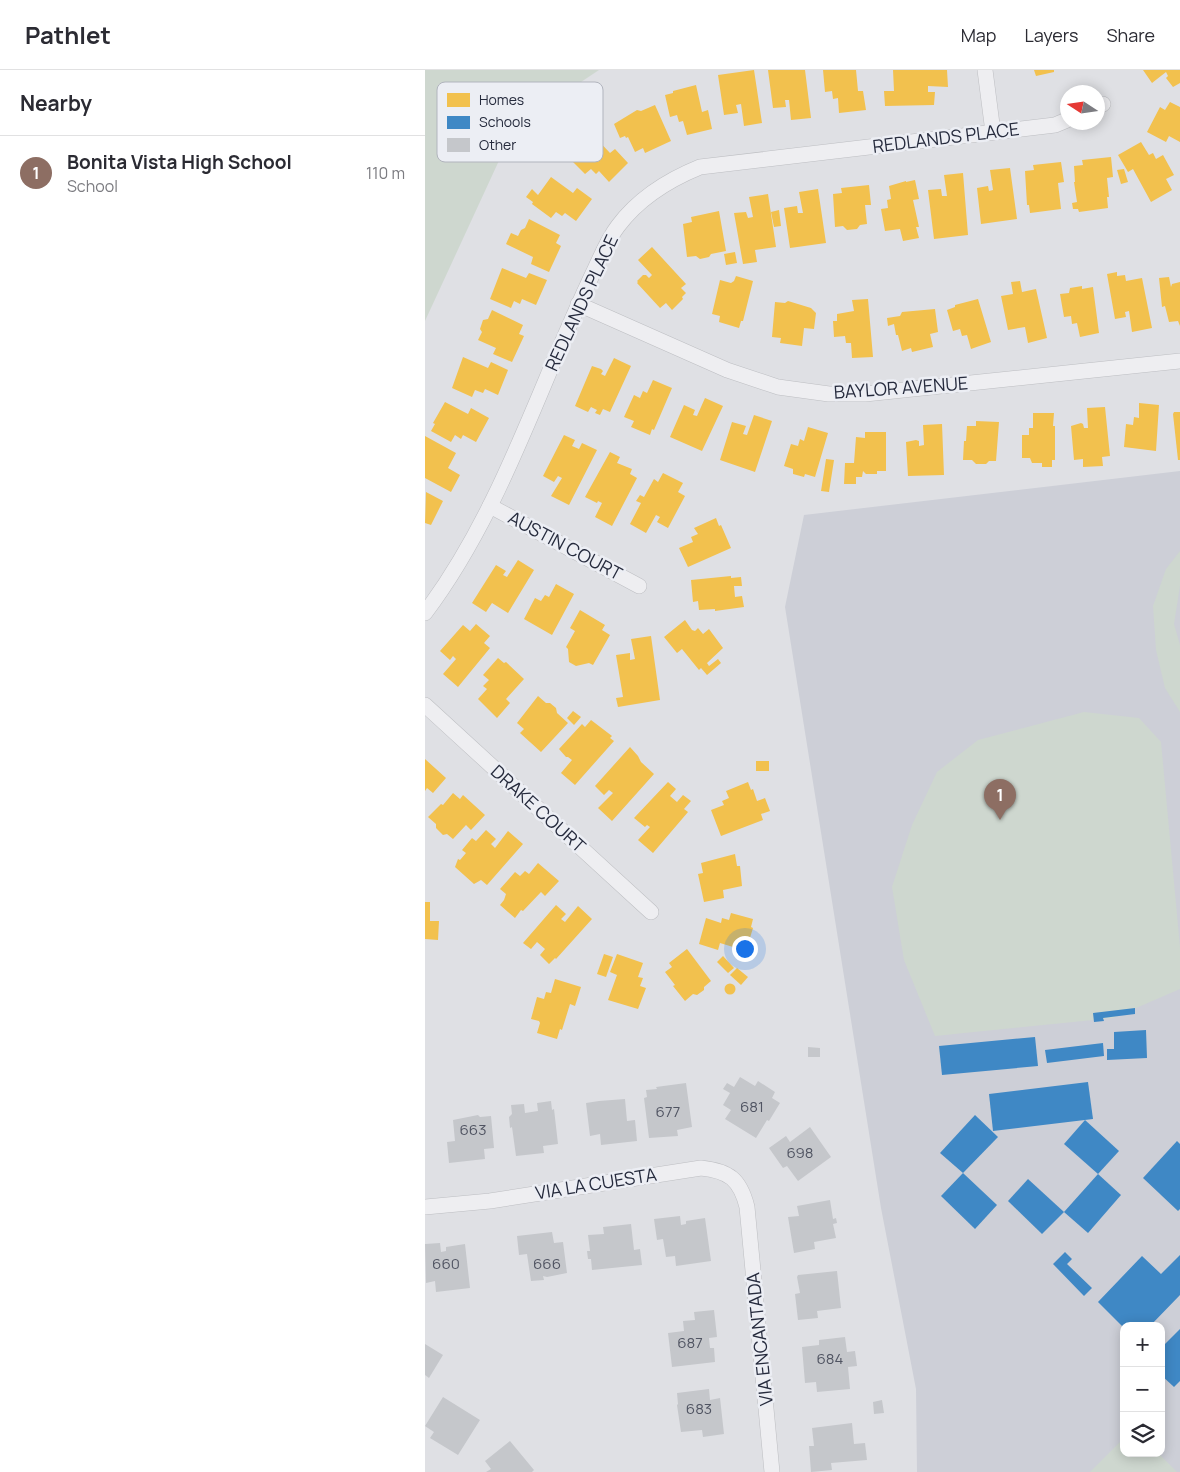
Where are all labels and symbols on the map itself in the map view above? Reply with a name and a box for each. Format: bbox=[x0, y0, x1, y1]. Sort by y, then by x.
legend bbox=[437, 82, 603, 162]
north arrow bbox=[1060, 85, 1105, 130]
text: Homes bbox=[479, 90, 524, 109]
text: Schools bbox=[479, 112, 531, 131]
street label: REDLANDS PLACE bbox=[871, 116, 1021, 158]
text: Other bbox=[479, 135, 516, 154]
street label: REDLANDS PLACE bbox=[539, 231, 623, 375]
street label: BAYLOR AVENUE bbox=[833, 370, 969, 404]
street label: AUSTIN COURT bbox=[504, 505, 627, 585]
street label: DRAKE COURT bbox=[486, 759, 591, 857]
pin: 1 bbox=[984, 779, 1016, 820]
your location bbox=[732, 936, 758, 962]
house number: 681 bbox=[740, 1096, 764, 1117]
house number: 677 bbox=[656, 1101, 680, 1122]
house number: 663 bbox=[460, 1119, 486, 1140]
house number: 698 bbox=[786, 1142, 814, 1163]
street label: VIA LA CUESTA bbox=[534, 1161, 659, 1204]
house number: 660 bbox=[432, 1253, 460, 1274]
house number: 666 bbox=[533, 1253, 561, 1274]
street label: VIA ENCANTADA bbox=[740, 1271, 778, 1407]
house number: 687 bbox=[677, 1332, 703, 1353]
house number: 684 bbox=[817, 1348, 844, 1369]
house number: 683 bbox=[686, 1398, 712, 1419]

